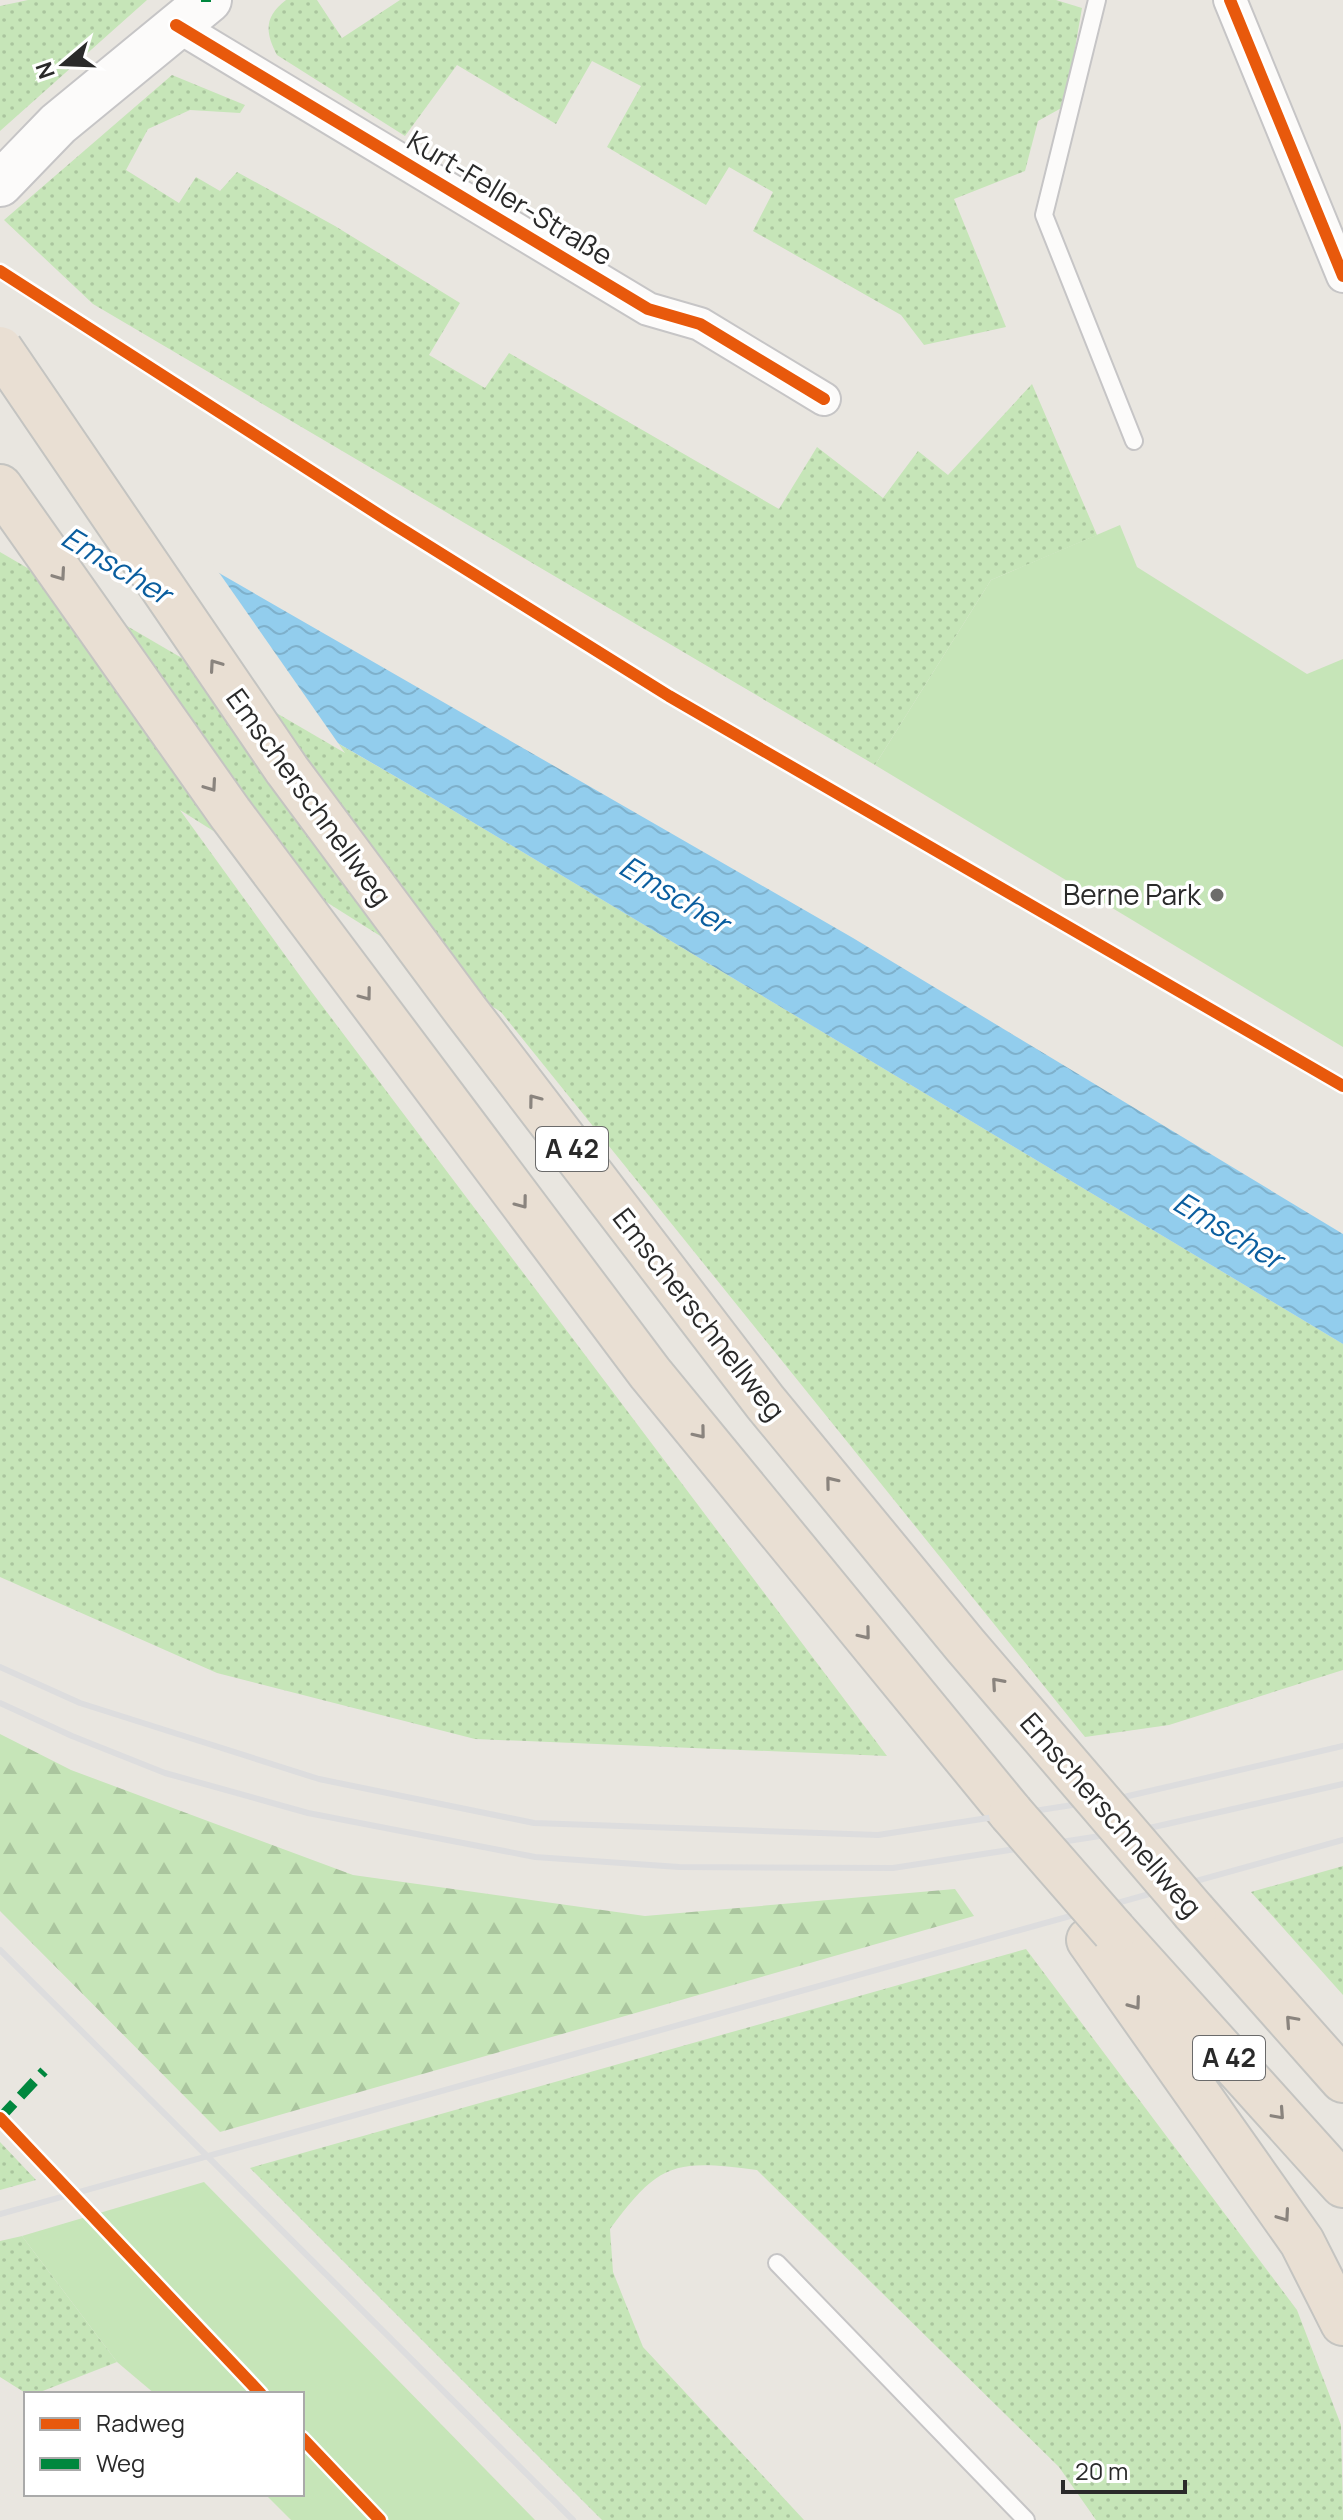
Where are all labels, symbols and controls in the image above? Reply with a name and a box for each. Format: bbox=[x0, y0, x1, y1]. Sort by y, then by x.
north arrow bbox=[24, 24, 104, 104]
text: N bbox=[28, 58, 62, 83]
street label: Kurt-Feller-Straße bbox=[401, 121, 620, 274]
water label: Emscher bbox=[54, 516, 183, 616]
one-way arrow bbox=[50, 566, 65, 580]
one-way arrow bbox=[210, 660, 225, 674]
street label: Emscherschnellweg bbox=[218, 680, 401, 912]
one-way arrow bbox=[201, 778, 216, 792]
water label: Emscher bbox=[612, 845, 741, 945]
place label: Berne Park bbox=[1063, 875, 1202, 913]
marker: Berne Park bbox=[1208, 886, 1226, 904]
one-way arrow bbox=[356, 986, 370, 1001]
one-way arrow bbox=[530, 1095, 544, 1109]
road number: A 42 bbox=[536, 1127, 608, 1171]
water label: Emscher bbox=[1166, 1181, 1295, 1281]
one-way arrow bbox=[512, 1194, 527, 1209]
street label: Emscherschnellweg bbox=[605, 1200, 795, 1427]
one-way arrow bbox=[690, 1424, 705, 1438]
one-way arrow bbox=[826, 1477, 841, 1492]
one-way arrow bbox=[855, 1625, 870, 1639]
one-way arrow bbox=[992, 1677, 1007, 1692]
street label: Emscherschnellweg bbox=[1012, 1704, 1211, 1925]
one-way arrow bbox=[1125, 1995, 1140, 2009]
one-way arrow bbox=[1286, 2016, 1301, 2031]
road number: A 42 bbox=[1193, 2036, 1265, 2080]
one-way arrow bbox=[1269, 2105, 1284, 2119]
one-way arrow bbox=[1275, 2208, 1290, 2222]
legend bbox=[24, 2392, 304, 2496]
text: Radweg bbox=[96, 2406, 185, 2439]
scale bar bbox=[1063, 2444, 1185, 2494]
text: Weg bbox=[96, 2446, 145, 2479]
text: 20 m bbox=[1075, 2454, 1128, 2487]

